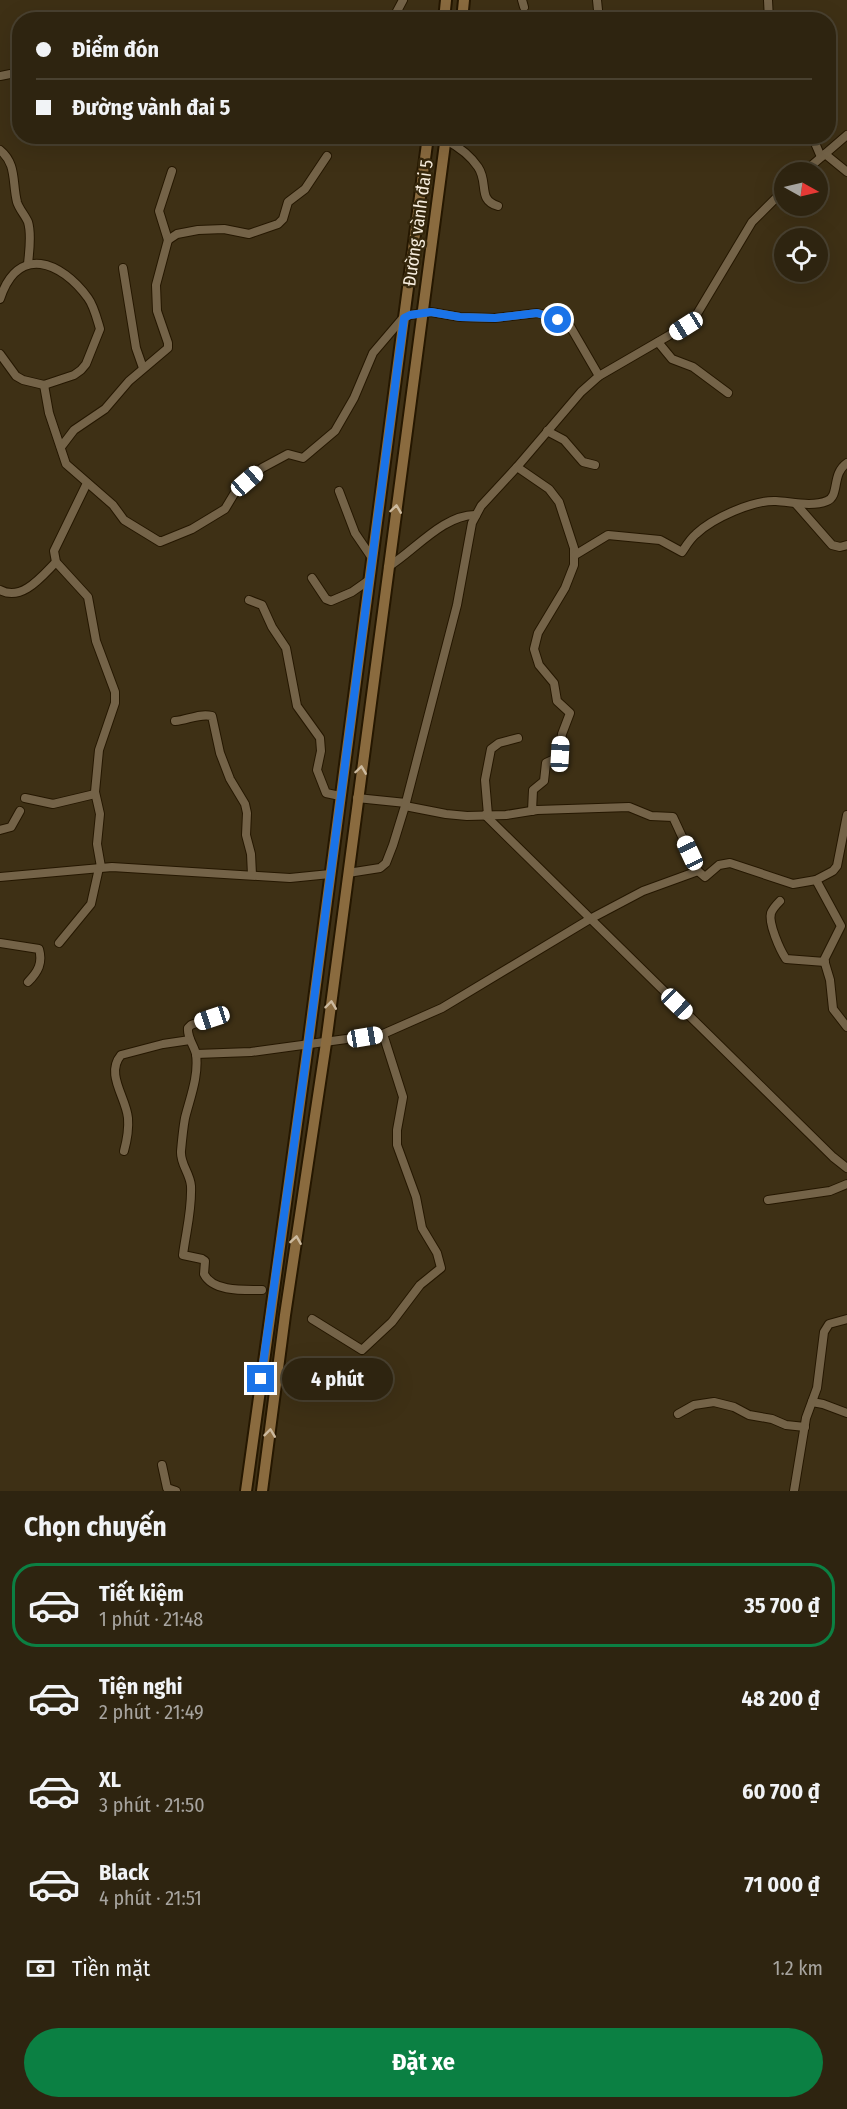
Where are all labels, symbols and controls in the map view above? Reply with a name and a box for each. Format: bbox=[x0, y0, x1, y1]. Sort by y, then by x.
text: Điểm đón bbox=[72, 36, 159, 63]
text: Đường vành đai 5 bbox=[72, 94, 230, 121]
street label: Đường vành đai 5 bbox=[398, 158, 438, 288]
north arrow bbox=[774, 162, 828, 216]
map controls bbox=[774, 162, 828, 282]
button: locate bbox=[774, 228, 828, 282]
route start bbox=[544, 306, 571, 333]
car bbox=[666, 309, 706, 343]
car bbox=[228, 462, 266, 500]
one-way arrow bbox=[390, 504, 402, 513]
car bbox=[550, 736, 570, 772]
one-way arrow bbox=[354, 766, 367, 775]
car bbox=[674, 833, 706, 873]
car bbox=[658, 985, 696, 1023]
one-way arrow bbox=[324, 1001, 337, 1010]
car bbox=[192, 1004, 232, 1032]
car bbox=[346, 1025, 384, 1049]
one-way arrow bbox=[290, 1235, 302, 1244]
callout: 4 phút bbox=[282, 1358, 393, 1400]
route end bbox=[247, 1365, 274, 1392]
text: 4 phút bbox=[311, 1367, 364, 1391]
one-way arrow bbox=[263, 1428, 276, 1438]
text: Chọn chuyến bbox=[24, 1511, 167, 1543]
icon: car bbox=[27, 1578, 81, 1632]
text: Tiết kiệm bbox=[99, 1580, 184, 1607]
text: 35 700 ₫ bbox=[744, 1592, 820, 1619]
text: 1 phút · 21:48 bbox=[99, 1607, 203, 1631]
icon: car bbox=[27, 1671, 81, 1725]
text: Tiện nghi bbox=[99, 1673, 182, 1700]
text: 48 200 ₫ bbox=[742, 1685, 820, 1712]
text: 2 phút · 21:49 bbox=[99, 1700, 204, 1724]
icon: car bbox=[27, 1764, 81, 1818]
text: XL bbox=[99, 1766, 121, 1793]
text: 60 700 ₫ bbox=[742, 1778, 820, 1805]
text: 3 phút · 21:50 bbox=[99, 1793, 205, 1817]
icon: car bbox=[27, 1857, 81, 1911]
text: Black bbox=[99, 1859, 149, 1886]
text: 71 000 ₫ bbox=[744, 1871, 820, 1898]
text: 4 phút · 21:51 bbox=[99, 1886, 202, 1910]
icon: cash bbox=[24, 1952, 57, 1985]
text: Tiền mặt bbox=[72, 1955, 150, 1982]
text: 1.2 km bbox=[773, 1956, 823, 1980]
button: Đặt xe bbox=[24, 2028, 823, 2097]

